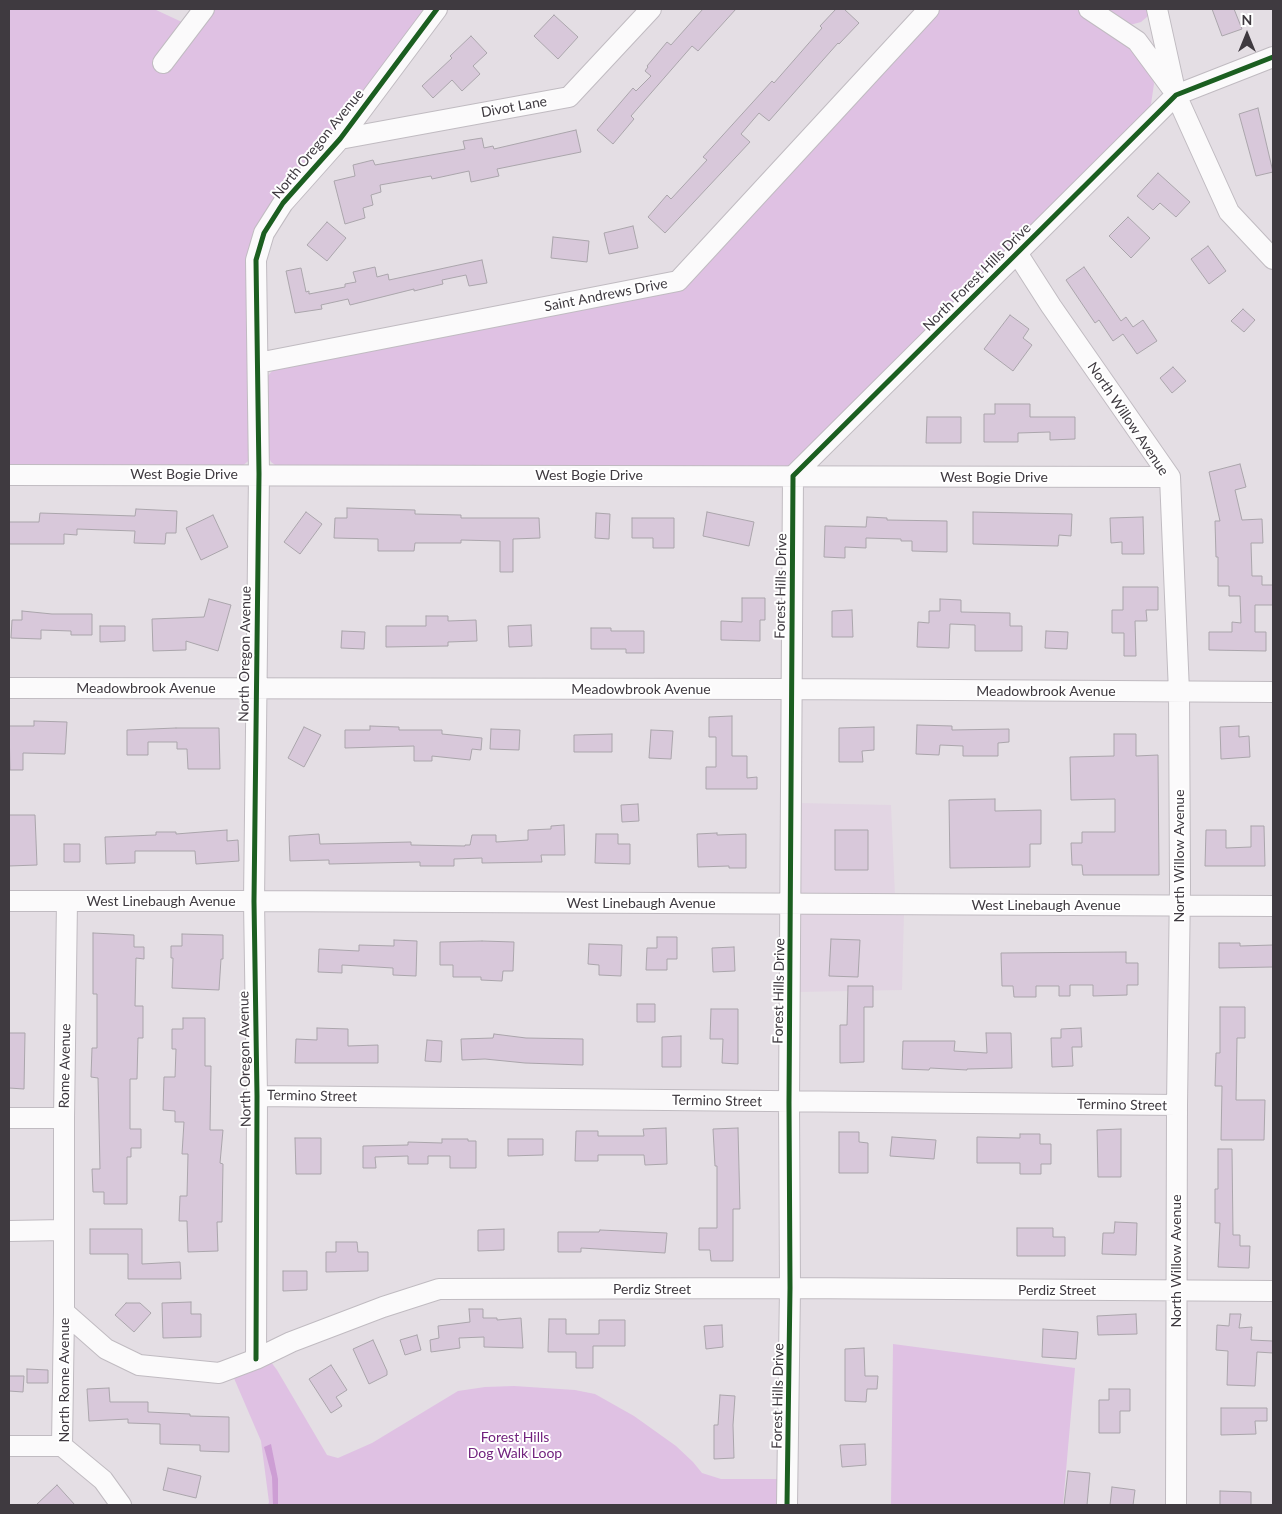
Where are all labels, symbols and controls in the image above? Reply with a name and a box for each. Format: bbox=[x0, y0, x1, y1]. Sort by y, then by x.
north arrow bbox=[1222, 10, 1272, 60]
text: N bbox=[1242, 11, 1252, 28]
street label: North Oregon Avenue bbox=[269, 86, 367, 202]
street label: Divot Lane bbox=[480, 93, 548, 121]
street label: North Forest Hills Drive bbox=[920, 220, 1034, 334]
street label: Saint Andrews Drive bbox=[543, 275, 669, 315]
street label: North Willow Avenue bbox=[1084, 359, 1172, 479]
street label: West Bogie Drive bbox=[130, 466, 238, 482]
street label: West Bogie Drive bbox=[535, 467, 643, 483]
street label: West Bogie Drive bbox=[940, 469, 1048, 485]
street label: Forest Hills Drive bbox=[772, 533, 790, 639]
street label: North Oregon Avenue bbox=[235, 586, 255, 722]
street label: Meadowbrook Avenue bbox=[76, 680, 216, 696]
street label: Meadowbrook Avenue bbox=[571, 681, 711, 697]
street label: Meadowbrook Avenue bbox=[976, 683, 1116, 699]
street label: North Willow Avenue bbox=[1171, 789, 1187, 923]
street label: West Linebaugh Avenue bbox=[86, 893, 236, 909]
street label: West Linebaugh Avenue bbox=[566, 895, 716, 911]
street label: West Linebaugh Avenue bbox=[971, 897, 1121, 913]
street label: Forest Hills Drive bbox=[770, 938, 788, 1044]
street label: North Oregon Avenue bbox=[235, 991, 255, 1127]
street label: Rome Avenue bbox=[56, 1023, 74, 1109]
street label: Termino Street bbox=[267, 1087, 357, 1105]
street label: Termino Street bbox=[672, 1092, 762, 1110]
street label: Termino Street bbox=[1077, 1096, 1167, 1114]
street label: North Willow Avenue bbox=[1168, 1194, 1184, 1328]
street label: Perdiz Street bbox=[613, 1281, 691, 1297]
street label: Perdiz Street bbox=[1018, 1282, 1096, 1298]
street label: North Rome Avenue bbox=[56, 1317, 72, 1443]
street label: Forest Hills Drive bbox=[769, 1343, 787, 1449]
park label: Forest Hills Dog Walk Loop bbox=[468, 1429, 562, 1461]

